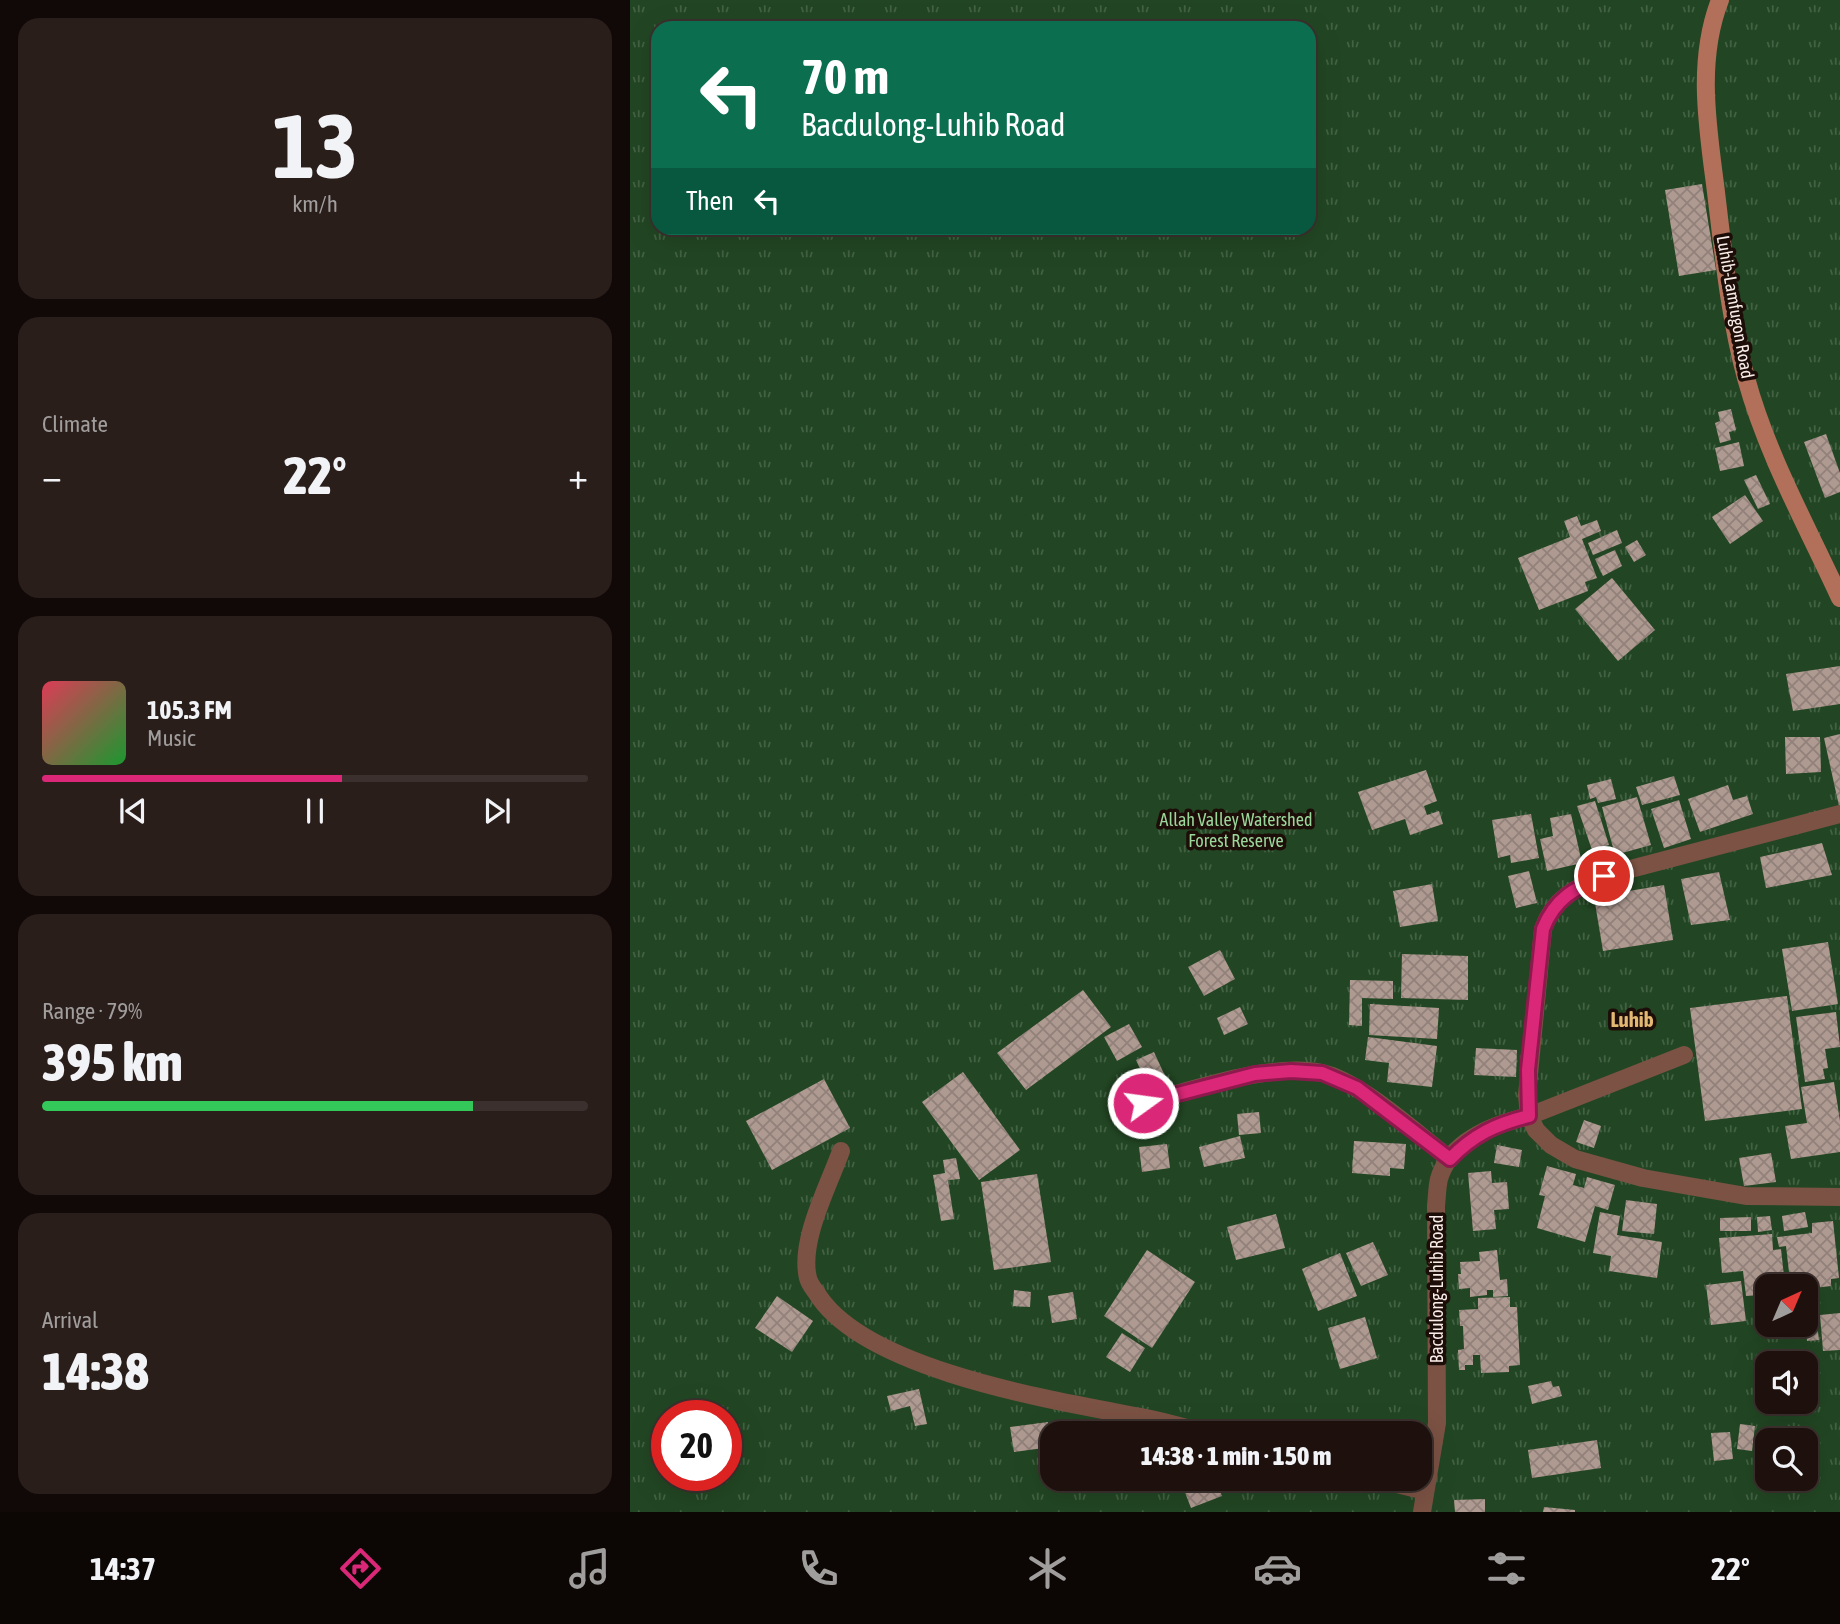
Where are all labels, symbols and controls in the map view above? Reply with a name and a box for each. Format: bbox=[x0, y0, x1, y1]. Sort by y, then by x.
text: 70 m bbox=[801, 48, 889, 104]
icon: left bbox=[686, 49, 777, 140]
text: 13 bbox=[272, 93, 358, 197]
text: Bacdulong-Luhib Road bbox=[801, 106, 1065, 143]
icon: left bbox=[748, 182, 786, 220]
text: Then bbox=[686, 186, 734, 216]
text: km/h bbox=[292, 191, 338, 217]
street label: Luhib-Lamfugon Road bbox=[1713, 234, 1758, 380]
text: Climate bbox=[42, 411, 108, 437]
text: 22° bbox=[283, 445, 347, 505]
text: − bbox=[42, 454, 62, 497]
text: + bbox=[568, 454, 588, 497]
text: 105.3 FM bbox=[147, 695, 232, 725]
text: Music bbox=[147, 725, 195, 751]
icon: previous bbox=[114, 792, 152, 830]
icon: pause bbox=[296, 792, 334, 830]
icon: next bbox=[478, 792, 516, 830]
park label: Allah Valley Watershed Forest Reserve bbox=[1160, 809, 1312, 851]
pin bbox=[1574, 846, 1634, 906]
icon: arrive bbox=[1585, 857, 1623, 895]
text: Range · 79% bbox=[42, 998, 142, 1024]
district label: Luhib bbox=[1610, 1007, 1654, 1031]
text: 395 km bbox=[42, 1032, 183, 1092]
position arrow bbox=[1106, 1066, 1180, 1140]
street label: Bacdulong-Luhib Road bbox=[1426, 1215, 1447, 1363]
north arrow bbox=[1755, 1274, 1818, 1337]
map controls bbox=[1755, 1274, 1818, 1491]
text: Arrival bbox=[42, 1307, 98, 1333]
text: 14:38 bbox=[42, 1341, 149, 1401]
button: sound bbox=[1755, 1351, 1818, 1414]
speed limit sign: 20 bbox=[651, 1400, 742, 1491]
button: search bbox=[1755, 1428, 1818, 1491]
text: 14:38 · 1 min · 150 m bbox=[1141, 1441, 1331, 1471]
icon: directions bbox=[336, 1544, 385, 1593]
icon: music bbox=[565, 1544, 614, 1593]
icon: phone bbox=[794, 1544, 843, 1593]
icon: climate bbox=[1023, 1544, 1072, 1593]
icon: car bbox=[1253, 1544, 1302, 1593]
icon: filters bbox=[1482, 1544, 1531, 1593]
text: 14:37 bbox=[90, 1550, 156, 1587]
text: 22° bbox=[1711, 1550, 1750, 1587]

